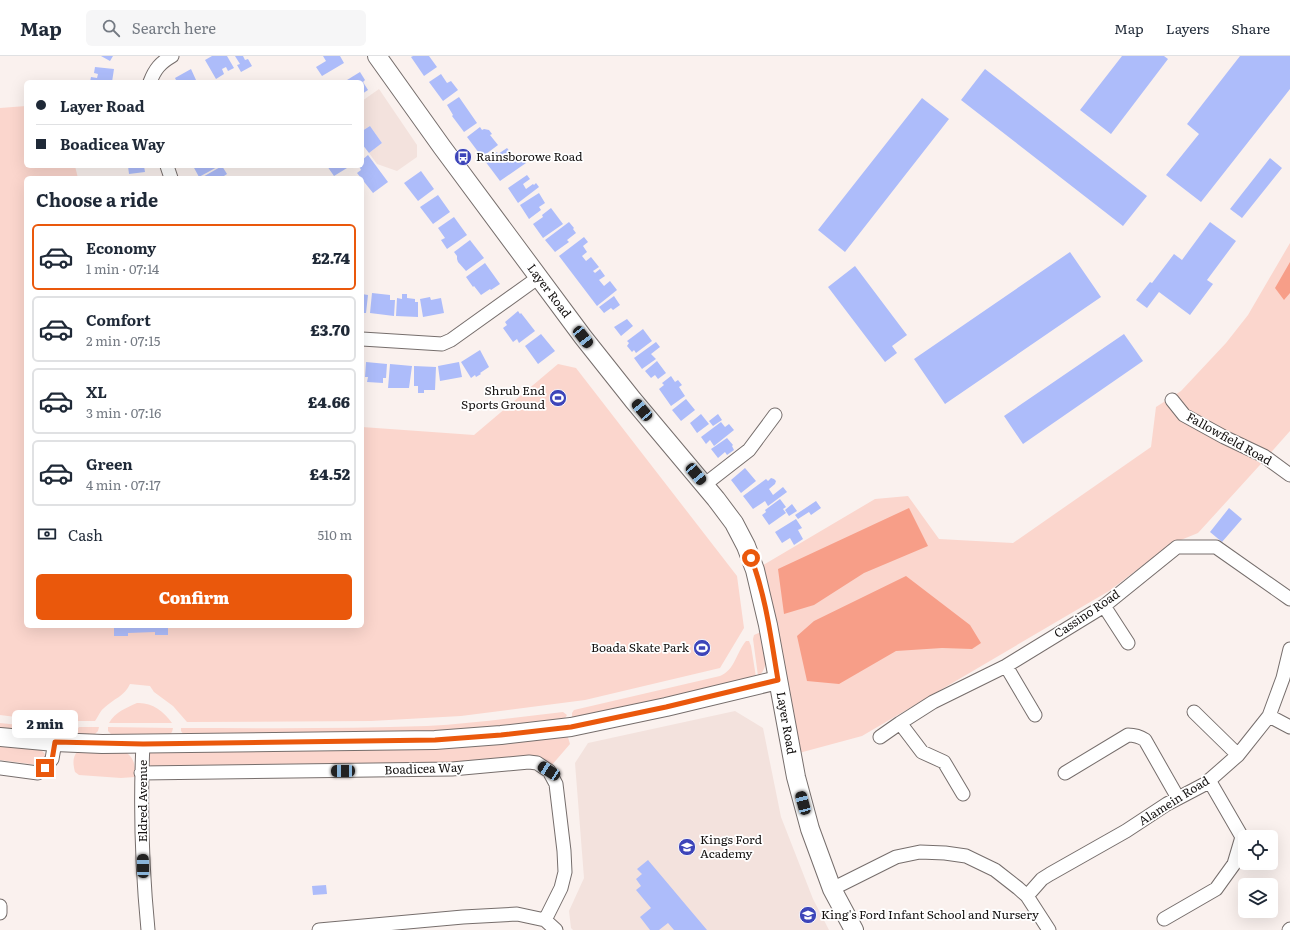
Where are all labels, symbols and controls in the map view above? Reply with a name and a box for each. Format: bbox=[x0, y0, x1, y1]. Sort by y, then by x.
search box bbox=[86, 10, 366, 46]
text: Map bbox=[20, 14, 62, 42]
text: Search here bbox=[132, 16, 216, 39]
icon: search bbox=[100, 17, 122, 39]
text: Map bbox=[1114, 18, 1144, 38]
text: Layers bbox=[1166, 18, 1209, 38]
text: Share bbox=[1231, 18, 1270, 38]
text: Layer Road bbox=[60, 94, 145, 117]
text: Boadicea Way bbox=[60, 132, 165, 155]
bus stop icon: Rainsborowe Road bbox=[453, 147, 473, 167]
place label: Rainsborowe Road bbox=[476, 147, 583, 165]
text: Choose a ride bbox=[36, 186, 158, 213]
text: Economy bbox=[86, 236, 156, 259]
icon: car bbox=[38, 239, 74, 275]
text: £2.74 bbox=[312, 246, 350, 269]
text: 1 min · 07:14 bbox=[86, 259, 159, 278]
street label: Layer Road bbox=[524, 260, 576, 322]
text: Comfort bbox=[86, 308, 151, 331]
icon: car bbox=[38, 311, 74, 347]
text: £3.70 bbox=[310, 318, 350, 341]
car bbox=[571, 324, 595, 350]
text: 2 min · 07:15 bbox=[86, 331, 160, 350]
text: XL bbox=[86, 380, 107, 403]
place label: Shrub End Sports Ground bbox=[461, 381, 546, 413]
icon: car bbox=[38, 383, 74, 419]
sports icon: Shrub End Sports Ground bbox=[548, 388, 568, 408]
text: £4.66 bbox=[308, 390, 350, 413]
car bbox=[630, 397, 654, 423]
text: 3 min · 07:16 bbox=[86, 403, 161, 422]
street label: Fallowfield Road bbox=[1184, 407, 1276, 469]
text: Green bbox=[86, 452, 133, 475]
icon: car bbox=[38, 455, 74, 491]
car bbox=[684, 461, 708, 487]
text: £4.52 bbox=[309, 462, 350, 485]
text: 4 min · 07:17 bbox=[86, 475, 161, 494]
icon: cash bbox=[36, 523, 58, 545]
text: Cash bbox=[68, 523, 103, 546]
text: 510 m bbox=[317, 525, 352, 544]
route start bbox=[742, 549, 760, 567]
button: Confirm bbox=[36, 574, 352, 620]
street label: Cassino Road bbox=[1050, 584, 1123, 642]
place label: Boada Skate Park bbox=[591, 638, 690, 656]
sports icon: Boada Skate Park bbox=[692, 638, 712, 658]
street label: Layer Road bbox=[773, 690, 801, 756]
callout: 2 min bbox=[12, 710, 78, 738]
text: 2 min bbox=[26, 714, 64, 733]
street label: Boadicea Way bbox=[384, 758, 464, 778]
route end bbox=[36, 759, 54, 777]
car bbox=[536, 759, 562, 783]
street label: Eldred Avenue bbox=[133, 760, 151, 842]
car bbox=[331, 765, 355, 777]
street label: Alamein Road bbox=[1135, 771, 1213, 829]
car bbox=[794, 790, 812, 816]
place label: Kings Ford Academy bbox=[700, 830, 763, 862]
map controls bbox=[1238, 830, 1278, 918]
button: locate bbox=[1238, 830, 1278, 870]
school or university icon: Kings Ford Academy bbox=[677, 837, 697, 857]
car bbox=[137, 854, 149, 878]
button: layers bbox=[1238, 878, 1278, 918]
school or university icon: King's Ford Infant School and Nursery bbox=[798, 905, 818, 925]
place label: King's Ford Infant School and Nursery bbox=[821, 905, 1039, 923]

